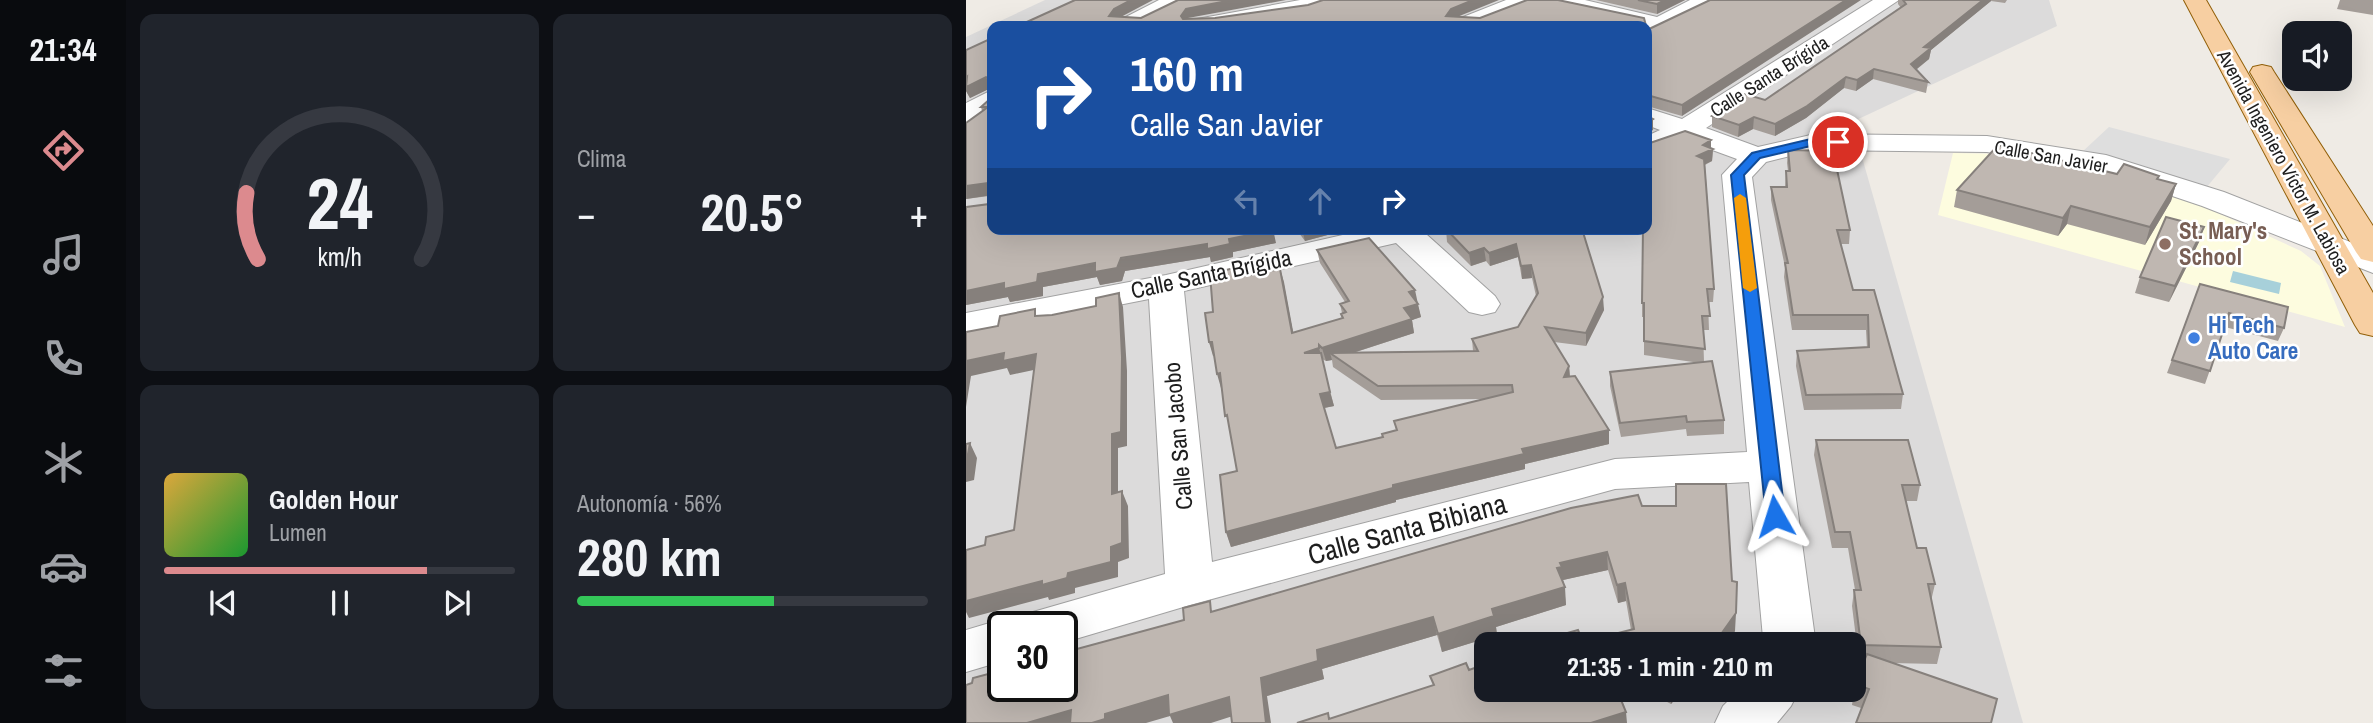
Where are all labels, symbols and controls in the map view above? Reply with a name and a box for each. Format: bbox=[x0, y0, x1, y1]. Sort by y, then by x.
map controls bbox=[2282, 21, 2352, 91]
button: sound bbox=[2282, 21, 2352, 91]
text: 21:34 bbox=[29, 28, 97, 71]
street label: Calle Santa Brígida bbox=[1705, 29, 1833, 123]
text: 160 m bbox=[1130, 40, 1244, 106]
street label: Avenida Ingeniero Víctor M. Labiosa bbox=[2211, 44, 2357, 279]
icon: right bbox=[1015, 49, 1106, 140]
text: Calle San Javier bbox=[1130, 103, 1323, 146]
pin bbox=[1808, 112, 1868, 172]
icon: arrive bbox=[1819, 123, 1857, 161]
icon: directions bbox=[39, 126, 88, 175]
street label: Calle San Javier bbox=[1992, 133, 2110, 179]
text: Clima bbox=[577, 143, 626, 174]
text: 24 bbox=[306, 154, 373, 252]
text: 20.5° bbox=[701, 177, 804, 247]
icon: left bbox=[1228, 182, 1266, 220]
icon: ahead bbox=[1301, 182, 1339, 220]
icon: right bbox=[1374, 182, 1412, 220]
text: − bbox=[577, 188, 595, 239]
text: + bbox=[910, 188, 928, 239]
place label: St. Mary's School bbox=[2179, 215, 2267, 272]
icon: music bbox=[39, 230, 88, 279]
marker: St. Mary's School bbox=[2157, 236, 2173, 252]
text: km/h bbox=[317, 239, 362, 273]
street label: Calle Santa Brígida bbox=[1128, 241, 1295, 306]
place label: Hi Tech Auto Care bbox=[2208, 309, 2298, 366]
marker: Hi Tech Auto Care bbox=[2186, 330, 2202, 346]
icon: phone bbox=[39, 334, 88, 383]
street label: Calle San Jacobo bbox=[1156, 361, 1199, 511]
icon: climate bbox=[39, 438, 88, 487]
position arrow bbox=[1738, 479, 1812, 553]
text: Golden Hour bbox=[269, 482, 398, 517]
street label: Calle Santa Bibiana bbox=[1303, 484, 1511, 574]
text: Autonomía · 56% bbox=[577, 488, 722, 519]
text: Lumen bbox=[269, 517, 327, 548]
text: 280 km bbox=[577, 522, 722, 592]
icon: car bbox=[39, 542, 88, 591]
icon: previous bbox=[204, 584, 242, 622]
icon: pause bbox=[321, 584, 359, 622]
icon: next bbox=[438, 584, 476, 622]
speed limit sign: 30 bbox=[987, 611, 1078, 702]
icon: filters bbox=[39, 646, 88, 695]
text: 21:35 · 1 min · 210 m bbox=[1567, 649, 1773, 684]

